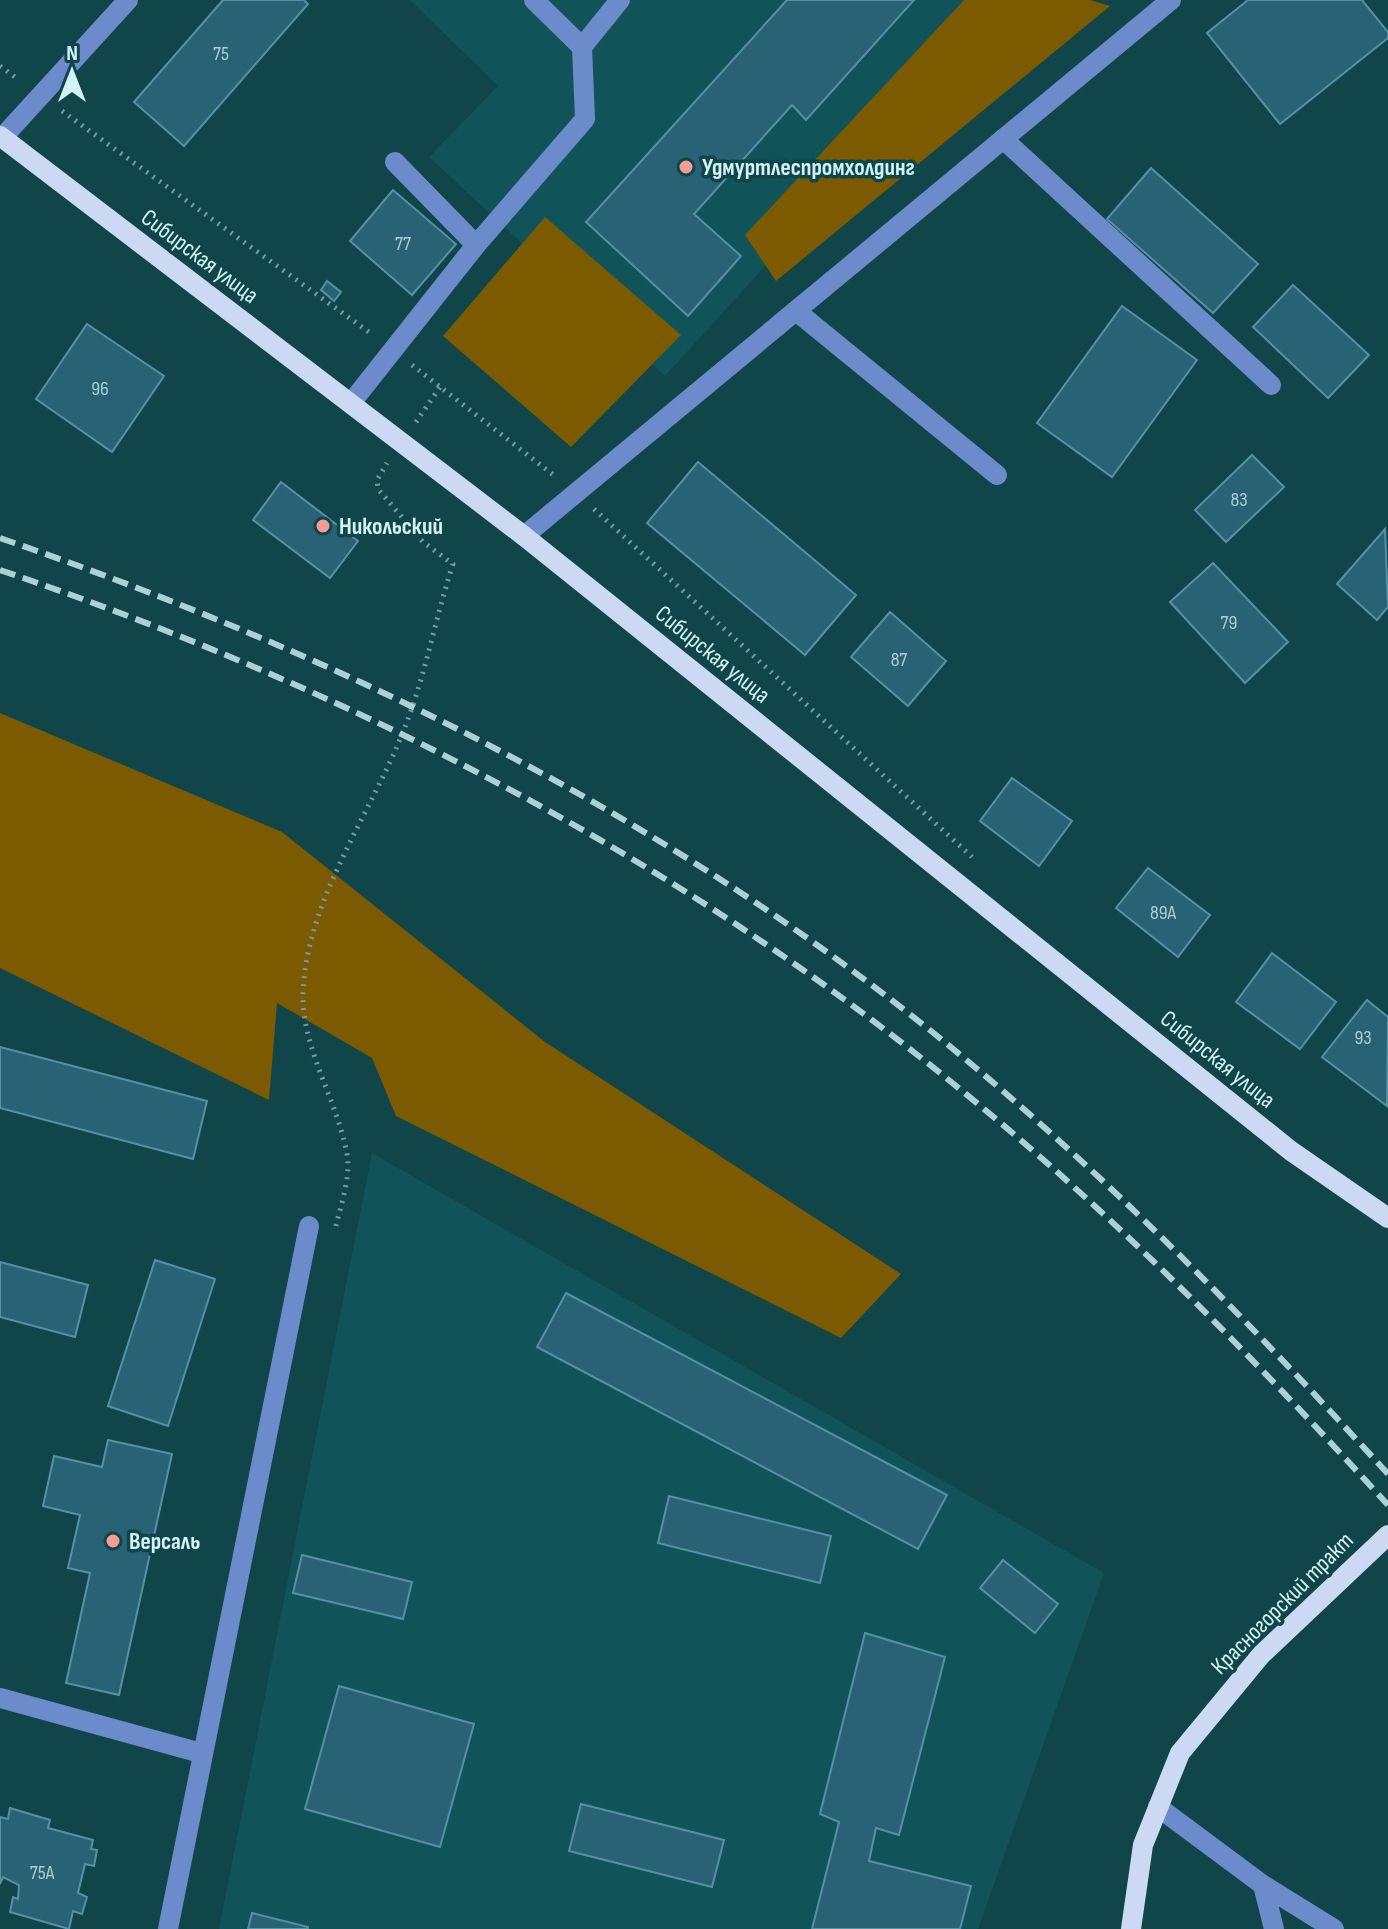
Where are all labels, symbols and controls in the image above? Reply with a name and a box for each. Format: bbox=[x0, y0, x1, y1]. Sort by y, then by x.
north arrow bbox=[32, 32, 112, 112]
text: N bbox=[66, 40, 78, 67]
house number: 75 bbox=[213, 42, 229, 66]
place label: Удмуртлеспромхолдинг bbox=[702, 153, 915, 182]
marker: Удмуртлеспромхолдинг bbox=[677, 158, 695, 176]
street label: Сибирская улица bbox=[135, 203, 264, 310]
house number: 77 bbox=[395, 232, 411, 256]
house number: 96 bbox=[91, 377, 109, 401]
house number: 83 bbox=[1230, 488, 1248, 512]
place label: Никольский bbox=[339, 512, 443, 541]
marker: Никольский bbox=[314, 517, 332, 535]
street label: Сибирская улица bbox=[649, 599, 776, 710]
house number: 79 bbox=[1221, 611, 1237, 635]
house number: 87 bbox=[891, 648, 907, 672]
house number: 89А bbox=[1150, 901, 1177, 925]
street label: Сибирская улица bbox=[1154, 1004, 1281, 1115]
house number: 93 bbox=[1354, 1026, 1372, 1050]
street label: Красногорский тракт bbox=[1205, 1526, 1360, 1681]
place label: Версаль bbox=[129, 1527, 200, 1556]
marker: Версаль bbox=[104, 1532, 122, 1550]
house number: 75А bbox=[30, 1861, 55, 1885]

